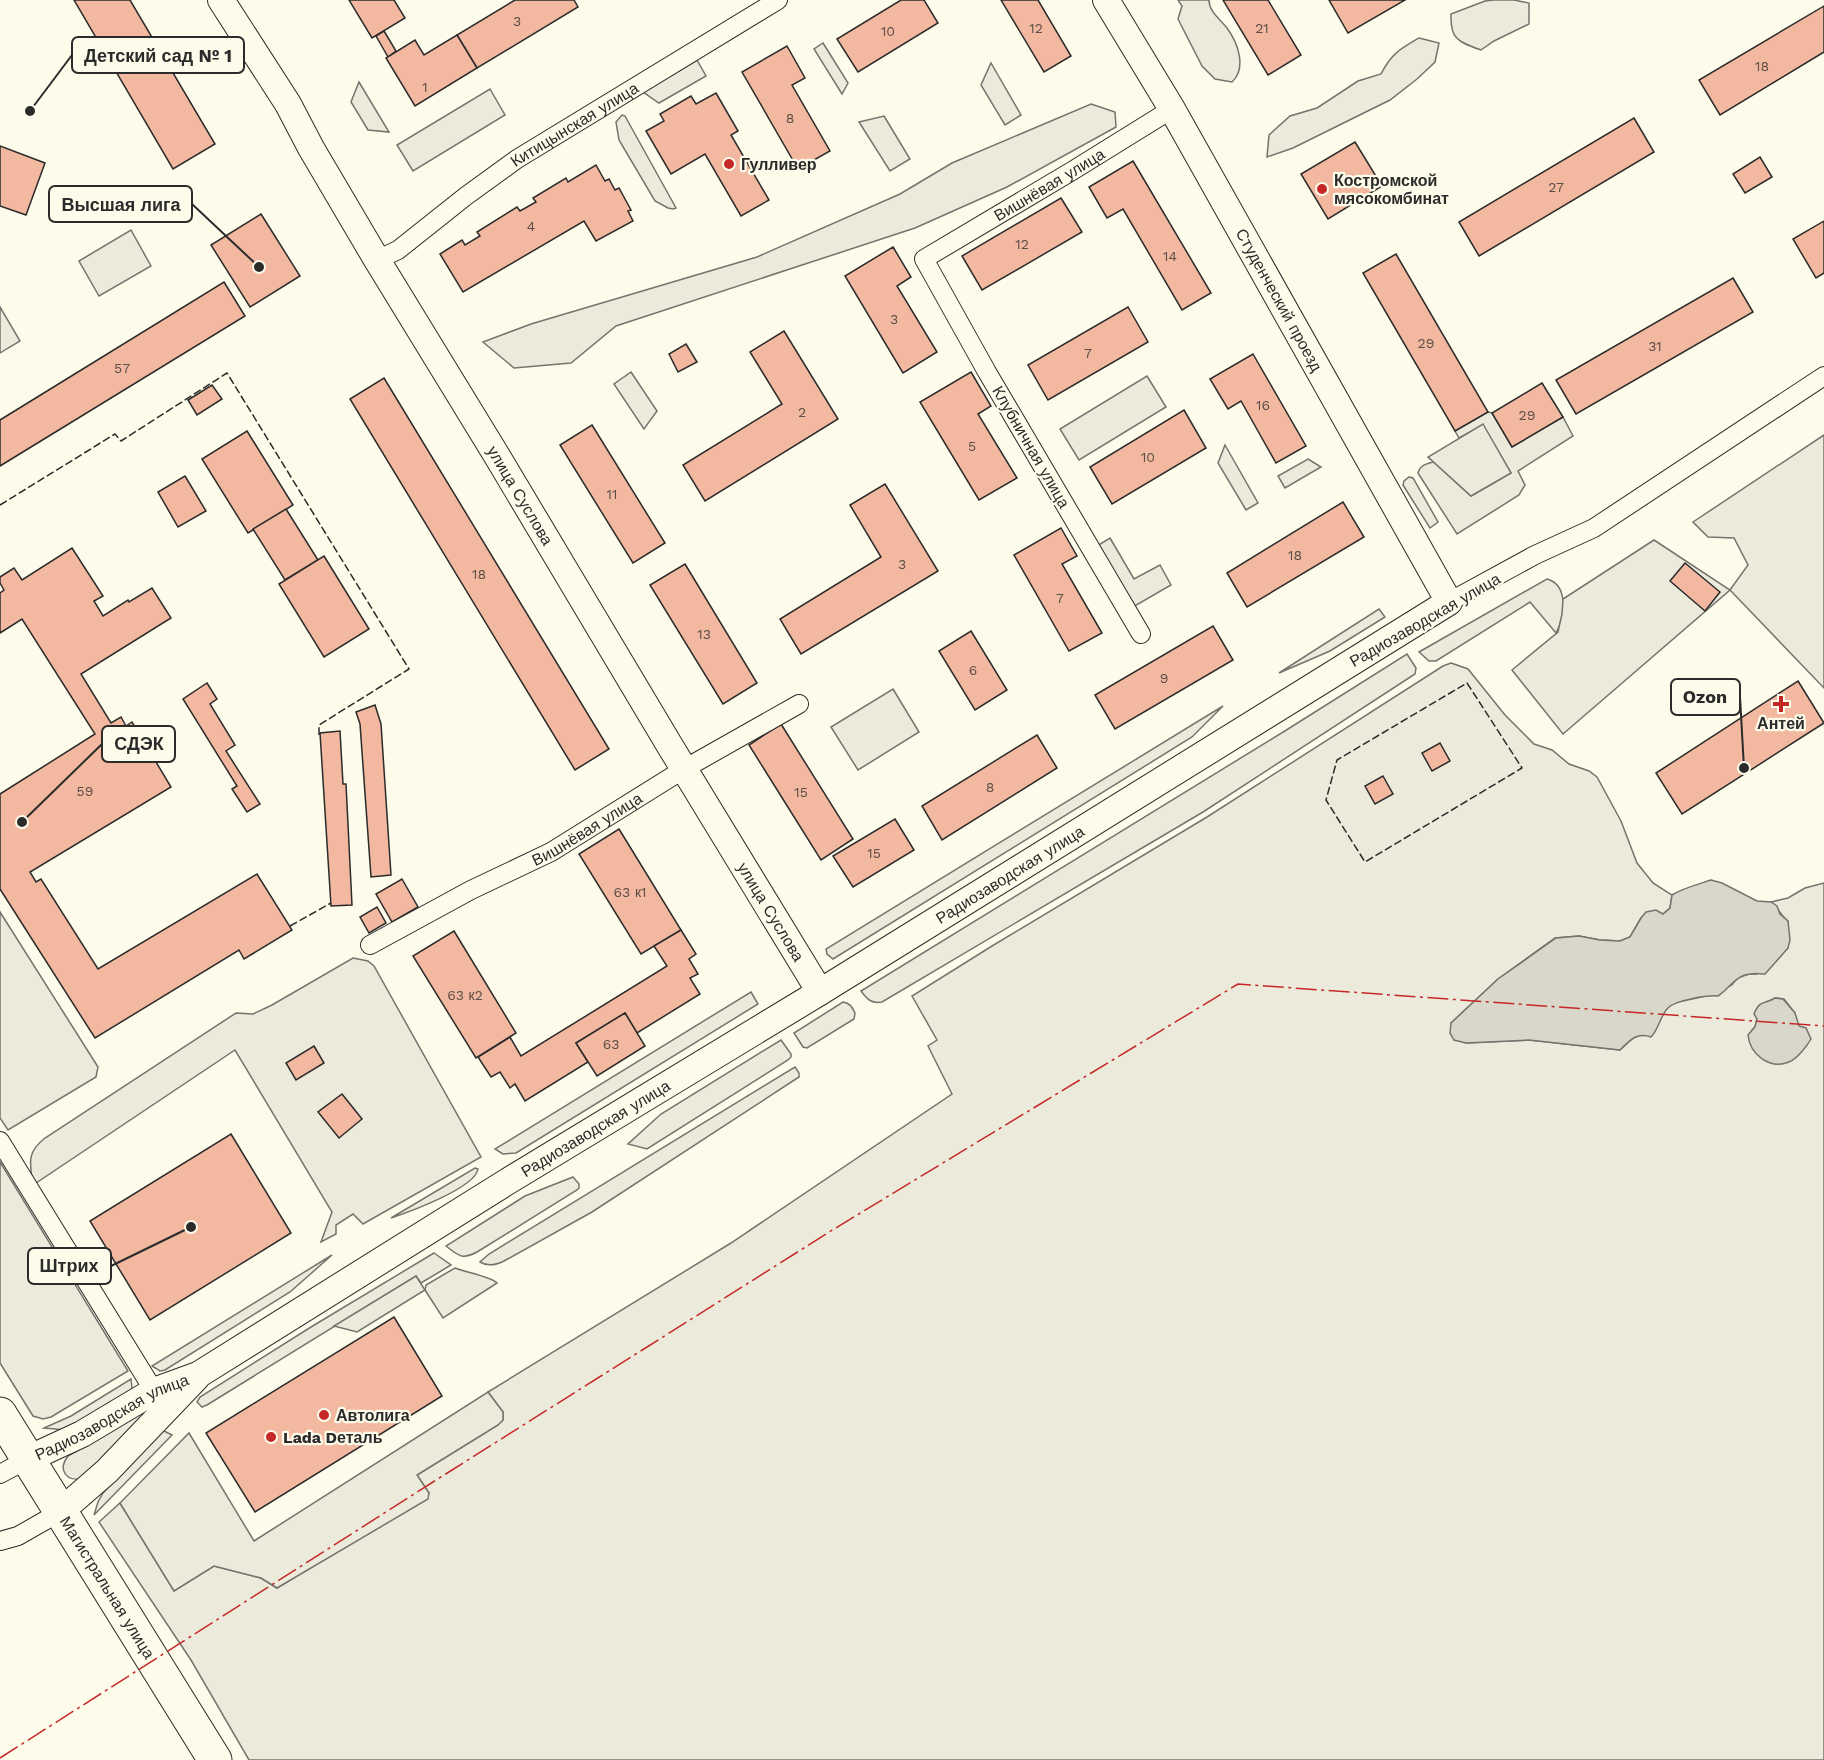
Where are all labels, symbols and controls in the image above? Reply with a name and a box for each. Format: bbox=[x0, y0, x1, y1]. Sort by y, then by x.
house number: 3 bbox=[513, 13, 521, 29]
house number: 12 bbox=[1029, 20, 1043, 36]
house number: 21 bbox=[1255, 20, 1269, 36]
house number: 10 bbox=[881, 23, 895, 39]
callout: Детский сад № 1 bbox=[72, 37, 244, 73]
text: Детский сад № 1 bbox=[84, 45, 232, 66]
house number: 18 bbox=[1755, 58, 1769, 74]
street label: Китицынская улица bbox=[506, 78, 642, 170]
house number: 1 bbox=[422, 79, 428, 95]
house number: 8 bbox=[786, 110, 794, 126]
street label: Вишнёвая улица bbox=[990, 144, 1108, 225]
place label: Гулливер bbox=[741, 155, 817, 174]
marker: Гулливер bbox=[722, 157, 736, 171]
place label: Костромской мясокомбинат bbox=[1334, 171, 1449, 208]
house number: 27 bbox=[1548, 179, 1564, 195]
marker: Костромской мясокомбинат bbox=[1315, 182, 1329, 196]
callout: Высшая лига bbox=[49, 186, 192, 222]
text: Высшая лига bbox=[61, 194, 182, 215]
house number: 4 bbox=[527, 218, 535, 234]
street label: Студенческий проезд bbox=[1232, 225, 1327, 375]
house number: 12 bbox=[1015, 236, 1029, 252]
house number: 14 bbox=[1163, 248, 1177, 264]
house number: 3 bbox=[890, 311, 898, 327]
house number: 29 bbox=[1418, 335, 1434, 351]
house number: 31 bbox=[1648, 338, 1662, 354]
house number: 7 bbox=[1084, 345, 1092, 361]
house number: 57 bbox=[114, 360, 130, 376]
street label: Клубничная улица bbox=[988, 383, 1074, 512]
house number: 16 bbox=[1256, 397, 1270, 413]
house number: 2 bbox=[798, 404, 806, 420]
house number: 29 bbox=[1519, 407, 1535, 423]
house number: 5 bbox=[968, 438, 976, 454]
street label: улица Суслова bbox=[483, 442, 558, 549]
house number: 10 bbox=[1141, 449, 1155, 465]
house number: 11 bbox=[607, 486, 617, 502]
house number: 18 bbox=[1288, 547, 1302, 563]
house number: 3 bbox=[898, 556, 906, 572]
house number: 18 bbox=[472, 566, 486, 582]
street label: Радиозаводская улица bbox=[1346, 569, 1504, 671]
house number: 7 bbox=[1056, 590, 1064, 606]
house number: 13 bbox=[697, 626, 711, 642]
house number: 6 bbox=[969, 662, 977, 678]
house number: 9 bbox=[1160, 670, 1168, 686]
callout: Ozon bbox=[1671, 679, 1740, 715]
text: Ozon bbox=[1683, 686, 1727, 707]
marker: Антей bbox=[1774, 697, 1788, 711]
place label: Антей bbox=[1757, 714, 1805, 733]
callout: СДЭК bbox=[102, 726, 175, 762]
text: СДЭК bbox=[114, 733, 165, 754]
house number: 8 bbox=[986, 779, 994, 795]
house number: 59 bbox=[77, 783, 93, 799]
house number: 15 bbox=[794, 784, 808, 800]
street label: Вишнёвая улица bbox=[529, 788, 645, 869]
street label: Радиозаводская улица bbox=[932, 821, 1088, 927]
house number: 15 bbox=[867, 845, 881, 861]
street label: улица Суслова bbox=[734, 859, 809, 965]
house number: 63 к1 bbox=[613, 884, 647, 900]
house number: 63 к2 bbox=[447, 987, 483, 1003]
house number: 63 bbox=[603, 1036, 619, 1052]
street label: Радиозаводская улица bbox=[517, 1076, 673, 1181]
callout: Штрих bbox=[28, 1248, 111, 1284]
text: Штрих bbox=[40, 1255, 98, 1276]
street label: Радиозаводская улица bbox=[32, 1370, 191, 1464]
place label: Автолига bbox=[336, 1406, 410, 1425]
marker: Автолига bbox=[317, 1408, 331, 1422]
place label: Lada Dеталь bbox=[283, 1428, 383, 1447]
marker: Lada Dеталь bbox=[264, 1430, 278, 1444]
street label: Магистральная улица bbox=[56, 1513, 159, 1662]

